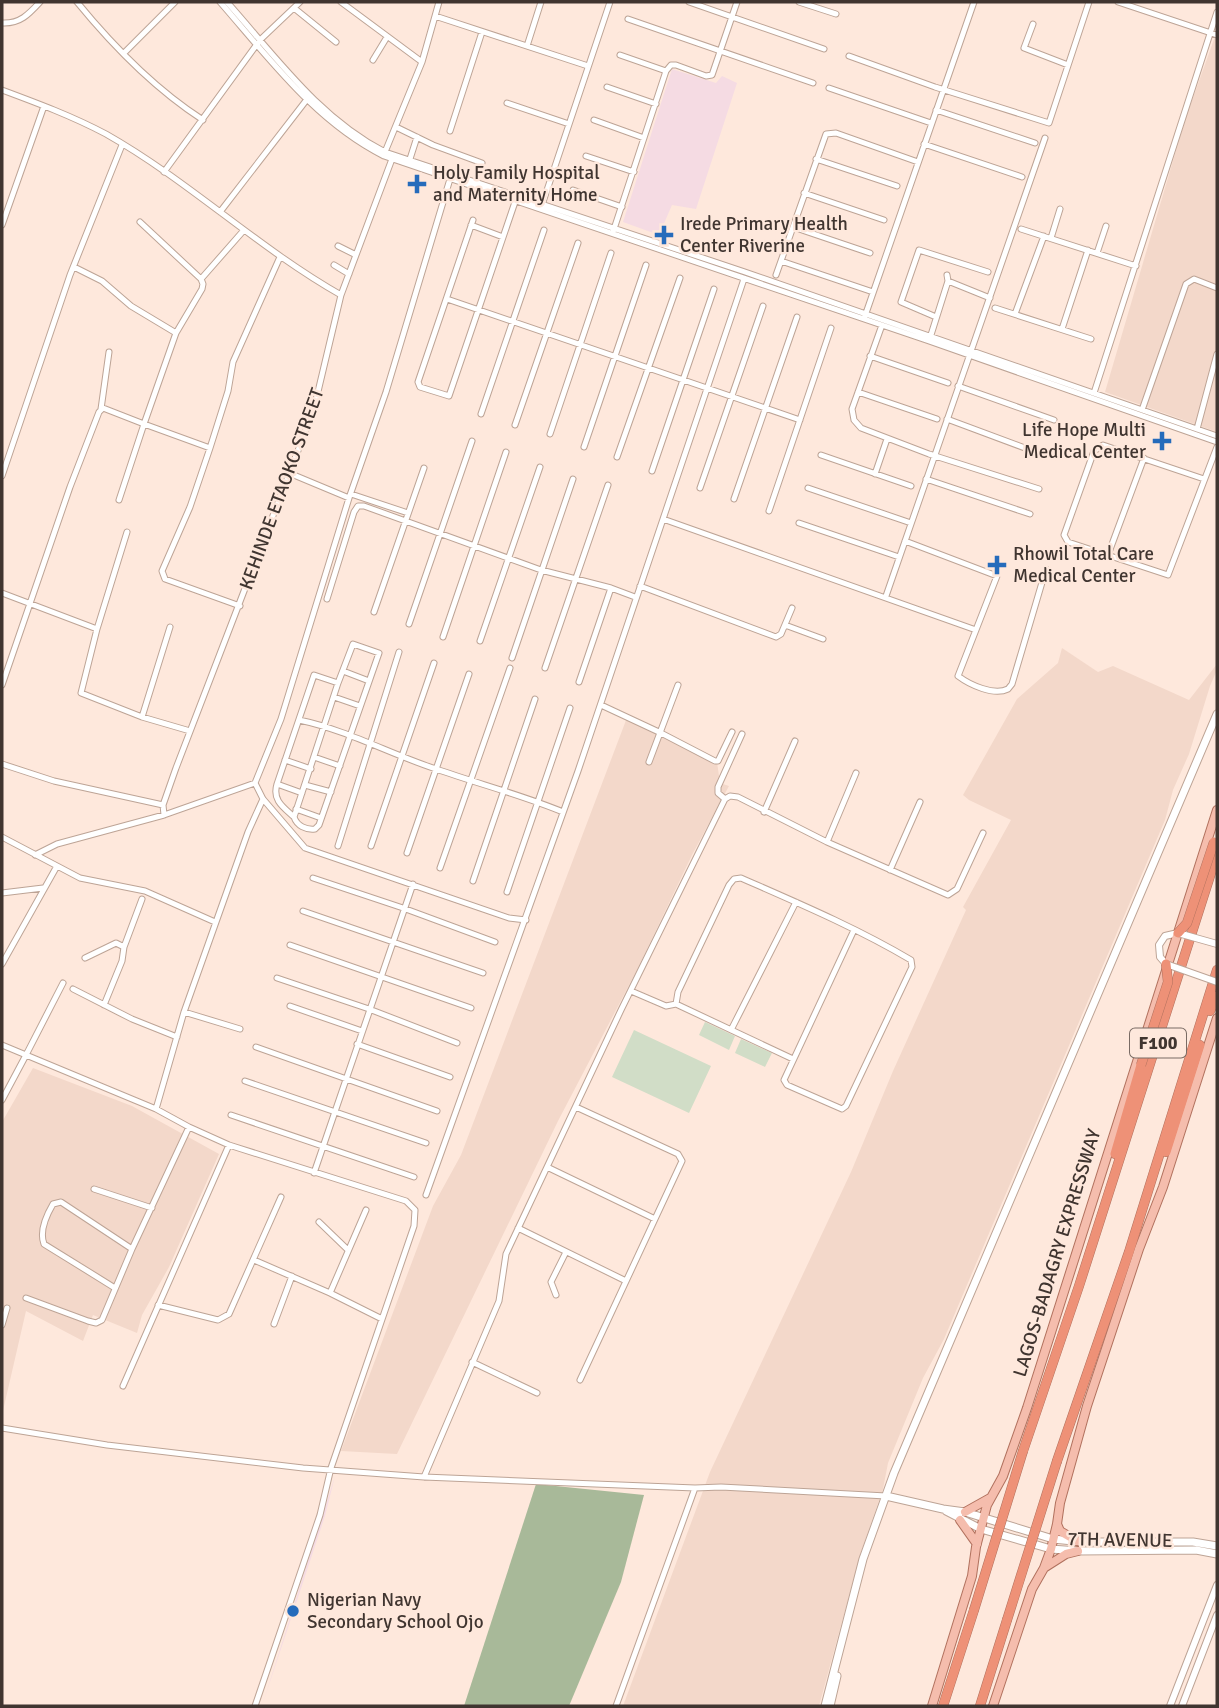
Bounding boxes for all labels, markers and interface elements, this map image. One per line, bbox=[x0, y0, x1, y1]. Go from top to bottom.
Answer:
place label: Holy Family Hospital and Maternity Home bbox=[433, 161, 600, 207]
marker: Holy Family Hospital and Maternity Home bbox=[407, 174, 427, 194]
place label: Irede Primary Health Center Riverine bbox=[680, 212, 848, 258]
marker: Irede Primary Health Center Riverine bbox=[654, 225, 674, 245]
street label: KEHINDE ETAOKO STREET bbox=[234, 384, 330, 593]
place label: Life Hope Multi Medical Center bbox=[1022, 418, 1146, 464]
marker: Life Hope Multi Medical Center bbox=[1152, 431, 1172, 451]
place label: Rhowil Total Care Medical Center bbox=[1013, 542, 1154, 588]
marker: Rhowil Total Care Medical Center bbox=[987, 555, 1007, 575]
road number: F100 bbox=[1130, 1028, 1186, 1058]
street label: LAGOS-BADAGRY EXPRESSWAY bbox=[1008, 1126, 1106, 1380]
street label: 7TH AVENUE bbox=[1067, 1527, 1173, 1553]
place label: Nigerian Navy Secondary School Ojo bbox=[307, 1588, 484, 1634]
marker: Nigerian Navy Secondary School Ojo bbox=[285, 1603, 301, 1619]

